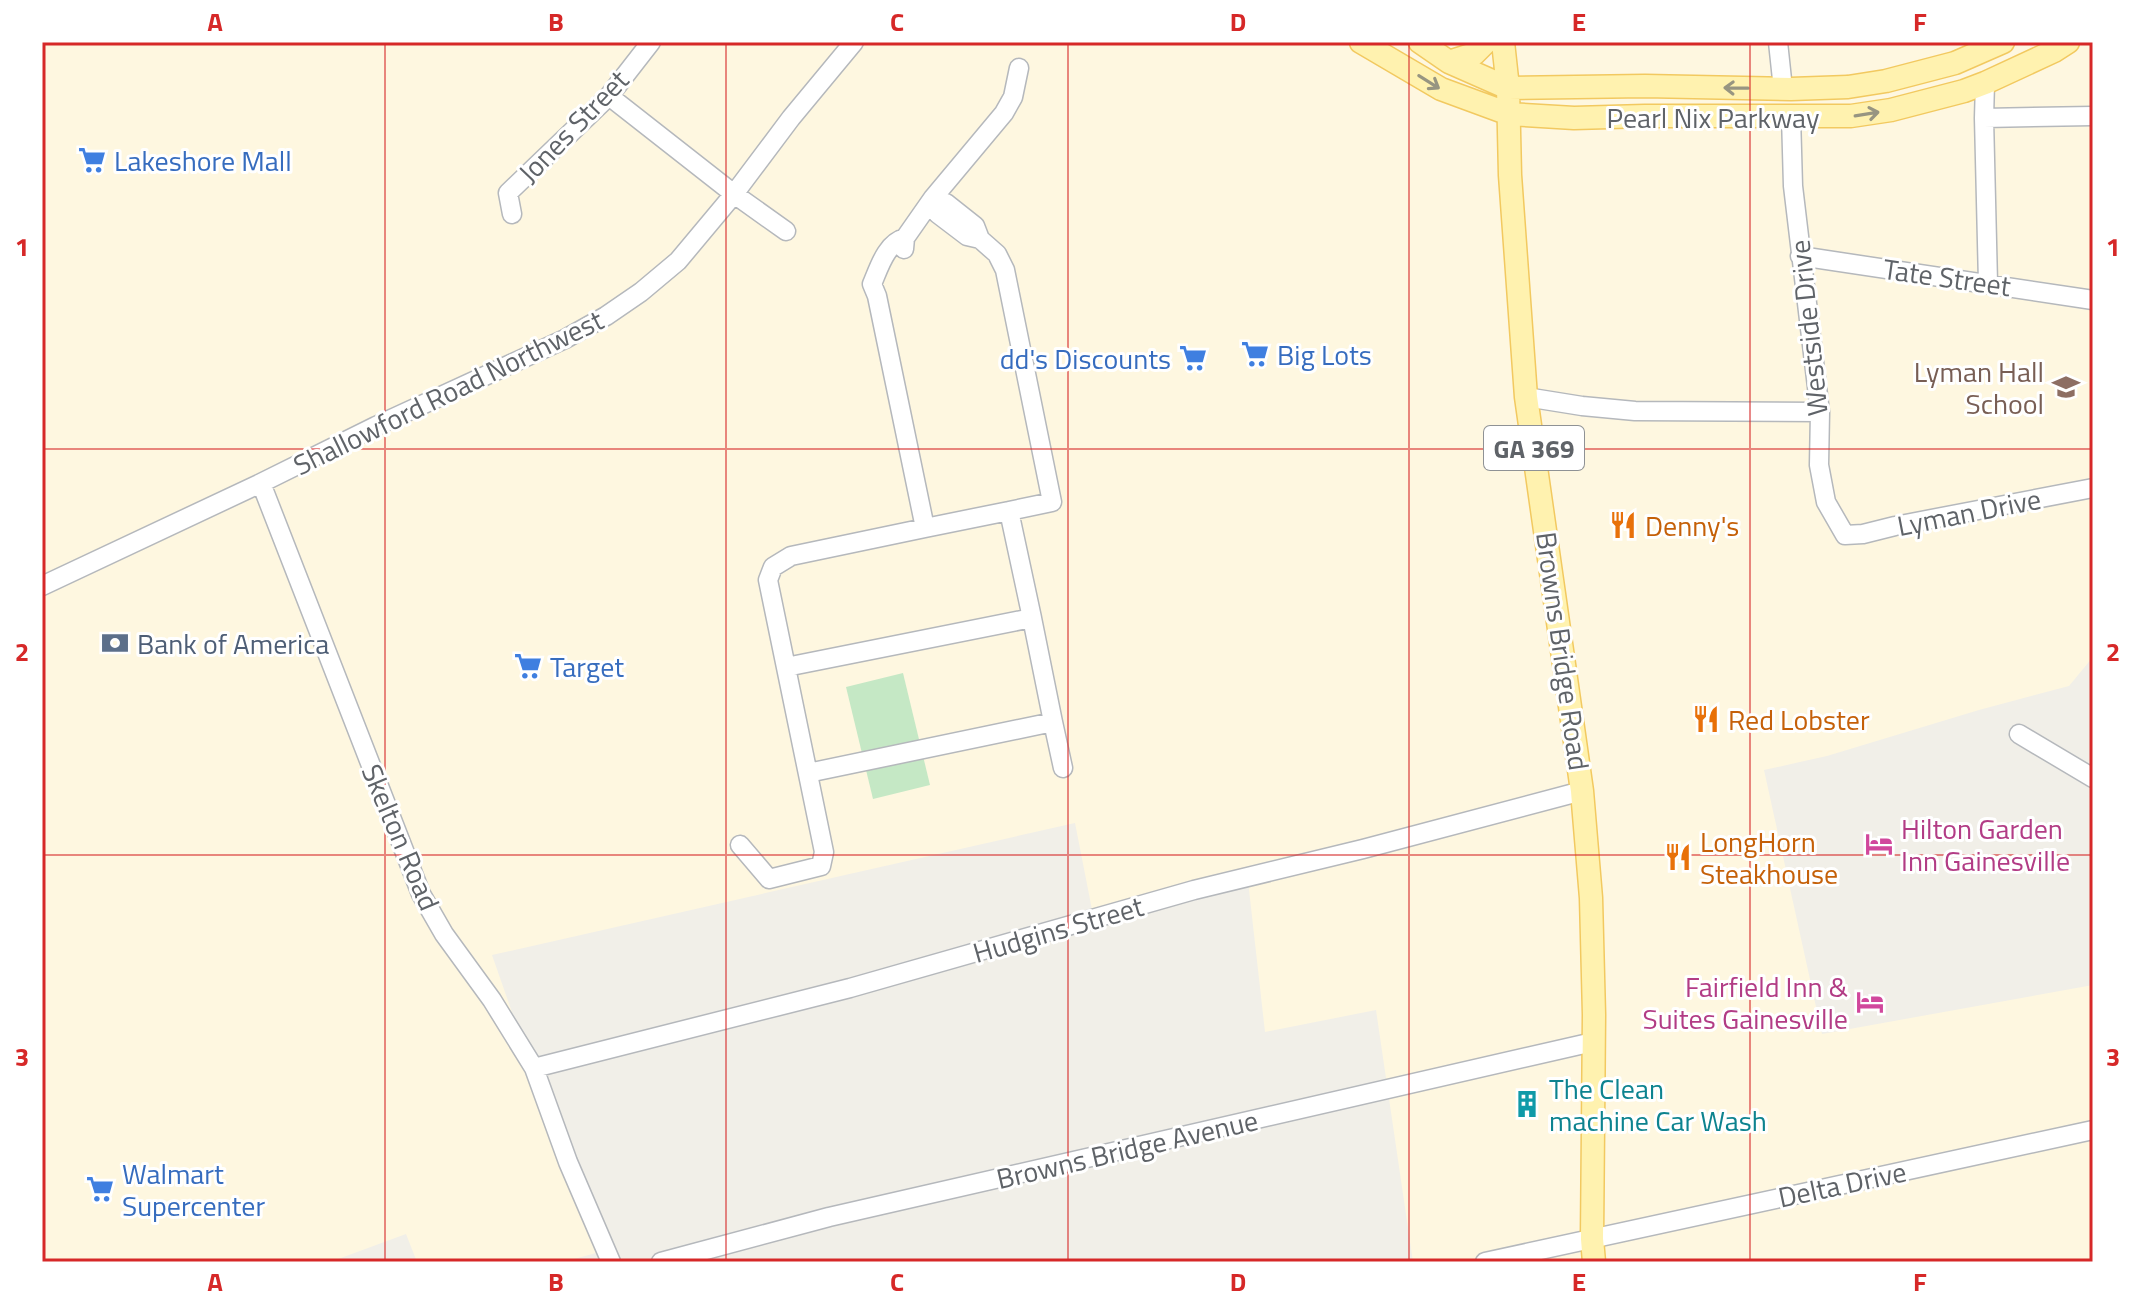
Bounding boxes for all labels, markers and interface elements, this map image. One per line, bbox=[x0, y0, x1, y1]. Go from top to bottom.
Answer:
text: A bbox=[207, 2, 223, 41]
text: B bbox=[548, 2, 564, 41]
text: C bbox=[890, 2, 904, 41]
text: D bbox=[1230, 2, 1246, 41]
text: E bbox=[1572, 2, 1586, 41]
text: F bbox=[1913, 2, 1927, 41]
street label: Jones Street bbox=[508, 59, 638, 192]
one-way arrow bbox=[1417, 73, 1439, 90]
one-way arrow bbox=[1723, 80, 1750, 96]
street label: Pearl Nix Parkway bbox=[1606, 96, 1820, 139]
one-way arrow bbox=[1854, 106, 1879, 121]
place label: Lakeshore Mall bbox=[114, 139, 292, 182]
supermarket icon: Lakeshore Mall bbox=[77, 145, 107, 175]
text: 1 bbox=[15, 227, 29, 266]
text: 1 bbox=[2106, 227, 2120, 266]
street label: Westside Drive bbox=[1777, 238, 1839, 418]
street label: Tate Street bbox=[1880, 247, 2014, 307]
street label: Shallowford Road Northwest bbox=[286, 298, 610, 486]
place label: Big Lots bbox=[1277, 333, 1372, 376]
place label: dd's Discounts bbox=[1000, 337, 1171, 380]
supermarket icon: Big Lots bbox=[1240, 339, 1270, 369]
supermarket icon: dd's Discounts bbox=[1178, 343, 1208, 373]
place label: Lyman Hall School bbox=[1914, 350, 2044, 425]
school or university icon: Lyman Hall School bbox=[2051, 372, 2081, 402]
road number: GA 369 bbox=[1484, 426, 1584, 470]
street label: Lyman Drive bbox=[1893, 477, 2045, 547]
place label: Denny's bbox=[1645, 504, 1739, 547]
restaurant icon: Denny's bbox=[1608, 510, 1638, 540]
street label: Browns Bridge Road bbox=[1525, 529, 1601, 773]
place label: Bank of America bbox=[137, 622, 329, 665]
bank icon: Bank of America bbox=[100, 628, 130, 658]
text: 2 bbox=[15, 632, 29, 671]
text: 2 bbox=[2106, 632, 2120, 671]
place label: Target bbox=[550, 645, 624, 688]
supermarket icon: Target bbox=[513, 651, 543, 681]
place label: Red Lobster bbox=[1728, 698, 1870, 741]
restaurant icon: Red Lobster bbox=[1691, 704, 1721, 734]
street label: Skelton Road bbox=[351, 757, 451, 917]
place label: Hilton Garden Inn Gainesville bbox=[1901, 807, 2070, 882]
place label: LongHorn Steakhouse bbox=[1700, 820, 1838, 895]
hotel icon: Hilton Garden Inn Gainesville bbox=[1864, 829, 1894, 859]
restaurant icon: LongHorn Steakhouse bbox=[1663, 842, 1693, 872]
street label: Hudgins Street bbox=[968, 884, 1148, 974]
place label: Fairfield Inn & Suites Gainesville bbox=[1643, 965, 1848, 1040]
hotel icon: Fairfield Inn & Suites Gainesville bbox=[1855, 987, 1885, 1017]
text: 3 bbox=[15, 1037, 29, 1076]
text: 3 bbox=[2106, 1037, 2120, 1076]
place label: The Clean machine Car Wash bbox=[1549, 1067, 1767, 1142]
building icon: The Clean machine Car Wash bbox=[1512, 1089, 1542, 1119]
street label: Browns Bridge Avenue bbox=[992, 1098, 1262, 1200]
street label: Delta Drive bbox=[1774, 1149, 1910, 1219]
place label: Walmart Supercenter bbox=[122, 1152, 265, 1227]
supermarket icon: Walmart Supercenter bbox=[85, 1174, 115, 1204]
text: A bbox=[207, 1262, 223, 1301]
text: B bbox=[548, 1262, 564, 1301]
text: C bbox=[890, 1262, 904, 1301]
text: D bbox=[1230, 1262, 1246, 1301]
text: E bbox=[1572, 1262, 1586, 1301]
text: F bbox=[1913, 1262, 1927, 1301]

